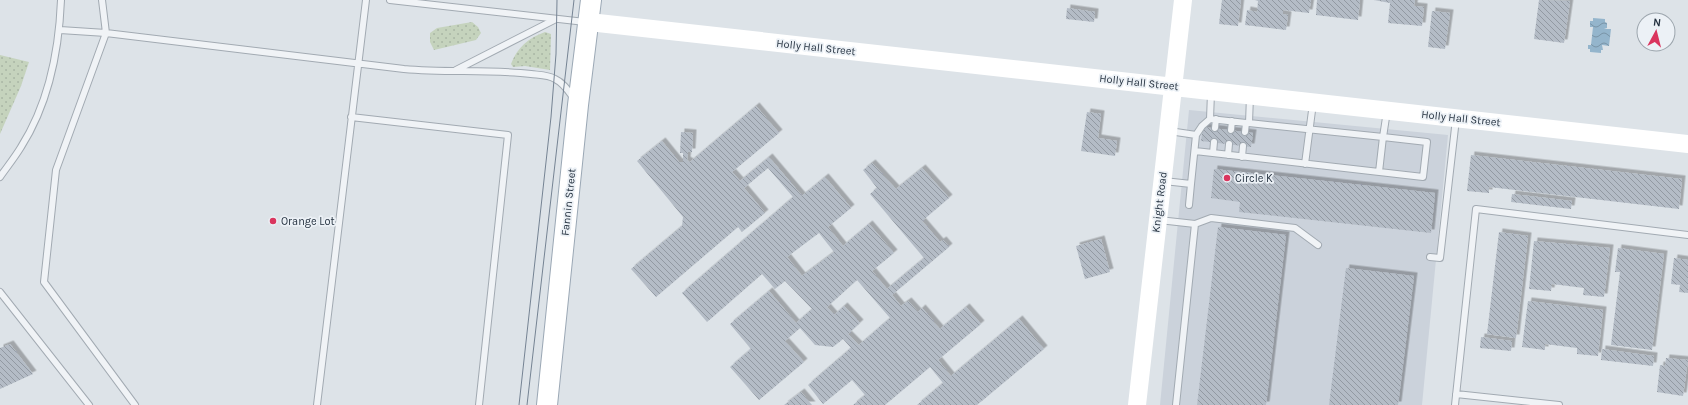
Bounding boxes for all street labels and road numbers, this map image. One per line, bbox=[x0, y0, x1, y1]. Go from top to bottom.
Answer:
street label: Holly Hall Street bbox=[776, 37, 856, 58]
street label: Holly Hall Street bbox=[1099, 72, 1179, 93]
street label: Holly Hall Street bbox=[1421, 108, 1501, 129]
street label: Fannin Street bbox=[559, 168, 578, 236]
street label: Knight Road bbox=[1149, 171, 1170, 233]

